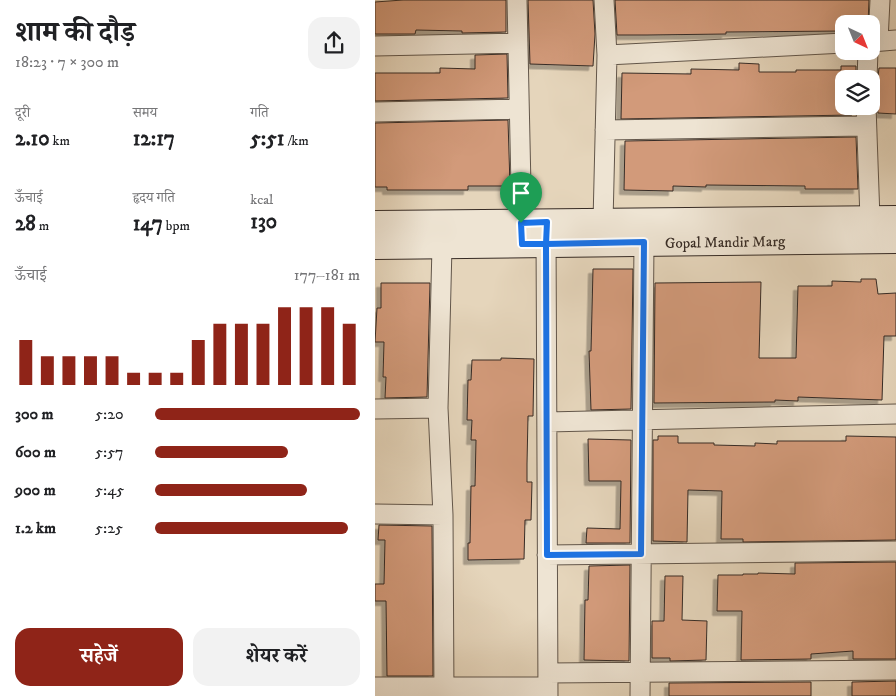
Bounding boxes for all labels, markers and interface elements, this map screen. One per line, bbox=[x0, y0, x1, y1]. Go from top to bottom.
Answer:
text: शाम की दौड़ bbox=[15, 15, 135, 50]
north arrow bbox=[835, 15, 880, 60]
map controls bbox=[835, 15, 880, 115]
button: share bbox=[308, 17, 360, 69]
text: 18:23 · 7 × 300 m bbox=[15, 52, 119, 72]
button: layers bbox=[835, 70, 880, 115]
text: दूरी bbox=[15, 104, 30, 122]
text: समय bbox=[133, 104, 157, 122]
text: गति bbox=[250, 104, 269, 122]
text: 2.10 bbox=[15, 126, 50, 152]
text: 12:17 bbox=[133, 126, 175, 152]
text: 5:51 bbox=[250, 126, 284, 152]
text: km bbox=[50, 132, 70, 150]
text: /km bbox=[284, 132, 309, 150]
pin bbox=[500, 172, 542, 223]
icon: arrive bbox=[507, 179, 535, 207]
text: ऊँचाई bbox=[15, 189, 43, 207]
text: हृदय गति bbox=[133, 189, 175, 207]
text: kcal bbox=[250, 191, 273, 209]
text: 130 bbox=[250, 209, 277, 235]
text: 28 bbox=[15, 211, 36, 237]
text: 147 bbox=[133, 211, 163, 237]
text: m bbox=[36, 217, 49, 235]
text: bpm bbox=[163, 217, 190, 235]
street label: Gopal Mandir Marg bbox=[665, 232, 786, 253]
text: ऊँचाई bbox=[15, 265, 47, 285]
text: 177–181 m bbox=[294, 265, 360, 285]
text: 300 m bbox=[15, 404, 54, 424]
text: 5:20 bbox=[95, 404, 124, 424]
text: 600 m bbox=[15, 442, 56, 462]
text: 5:57 bbox=[95, 442, 124, 462]
text: 900 m bbox=[15, 480, 56, 500]
text: 5:45 bbox=[95, 480, 124, 500]
text: 1.2 km bbox=[15, 518, 56, 538]
text: 5:25 bbox=[95, 518, 123, 538]
button: सहेजें bbox=[15, 628, 183, 686]
button: शेयर करें bbox=[193, 628, 360, 686]

